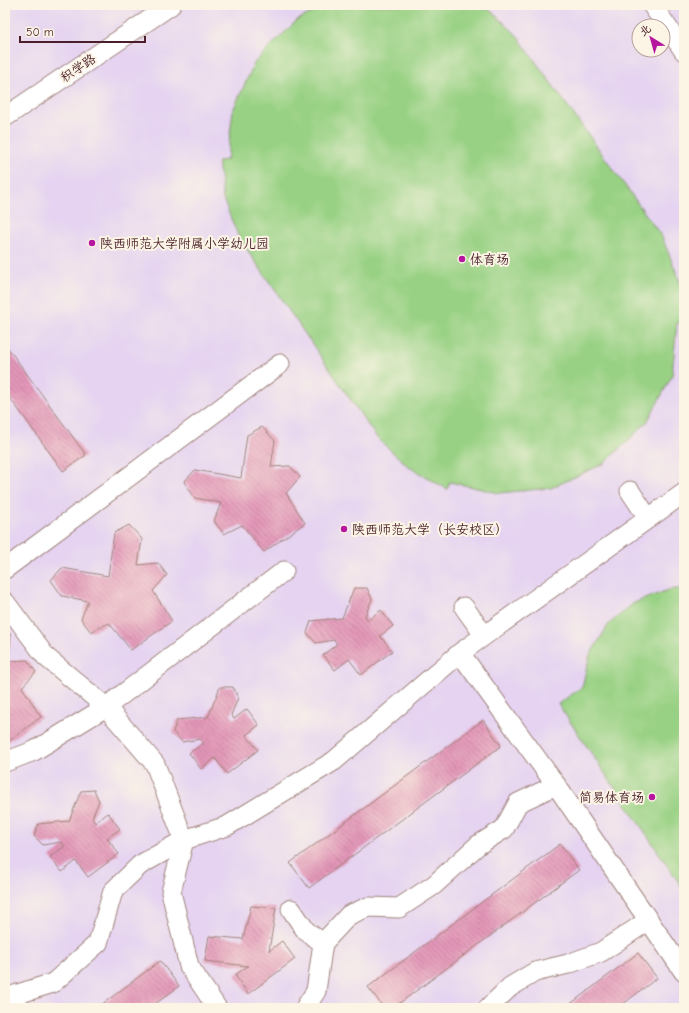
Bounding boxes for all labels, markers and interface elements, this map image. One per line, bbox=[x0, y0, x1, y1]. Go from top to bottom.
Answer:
scale bar bbox=[20, 18, 145, 44]
north arrow bbox=[631, 18, 671, 58]
text: 北 bbox=[637, 22, 654, 39]
text: 50 m bbox=[26, 25, 54, 39]
street label: 积学路 bbox=[58, 51, 98, 85]
place label: 陕西师范大学附属小学幼儿园 bbox=[100, 236, 269, 251]
marker: 陕西师范大学附属小学幼儿园 bbox=[87, 238, 97, 248]
place label: 体育场 bbox=[470, 252, 509, 267]
marker: 体育场 bbox=[457, 254, 467, 264]
place label: 陕西师范大学（长安校区） bbox=[352, 522, 508, 537]
marker: 陕西师范大学（长安校区） bbox=[339, 524, 349, 534]
place label: 简易体育场 bbox=[579, 790, 644, 805]
marker: 简易体育场 bbox=[647, 792, 657, 802]

